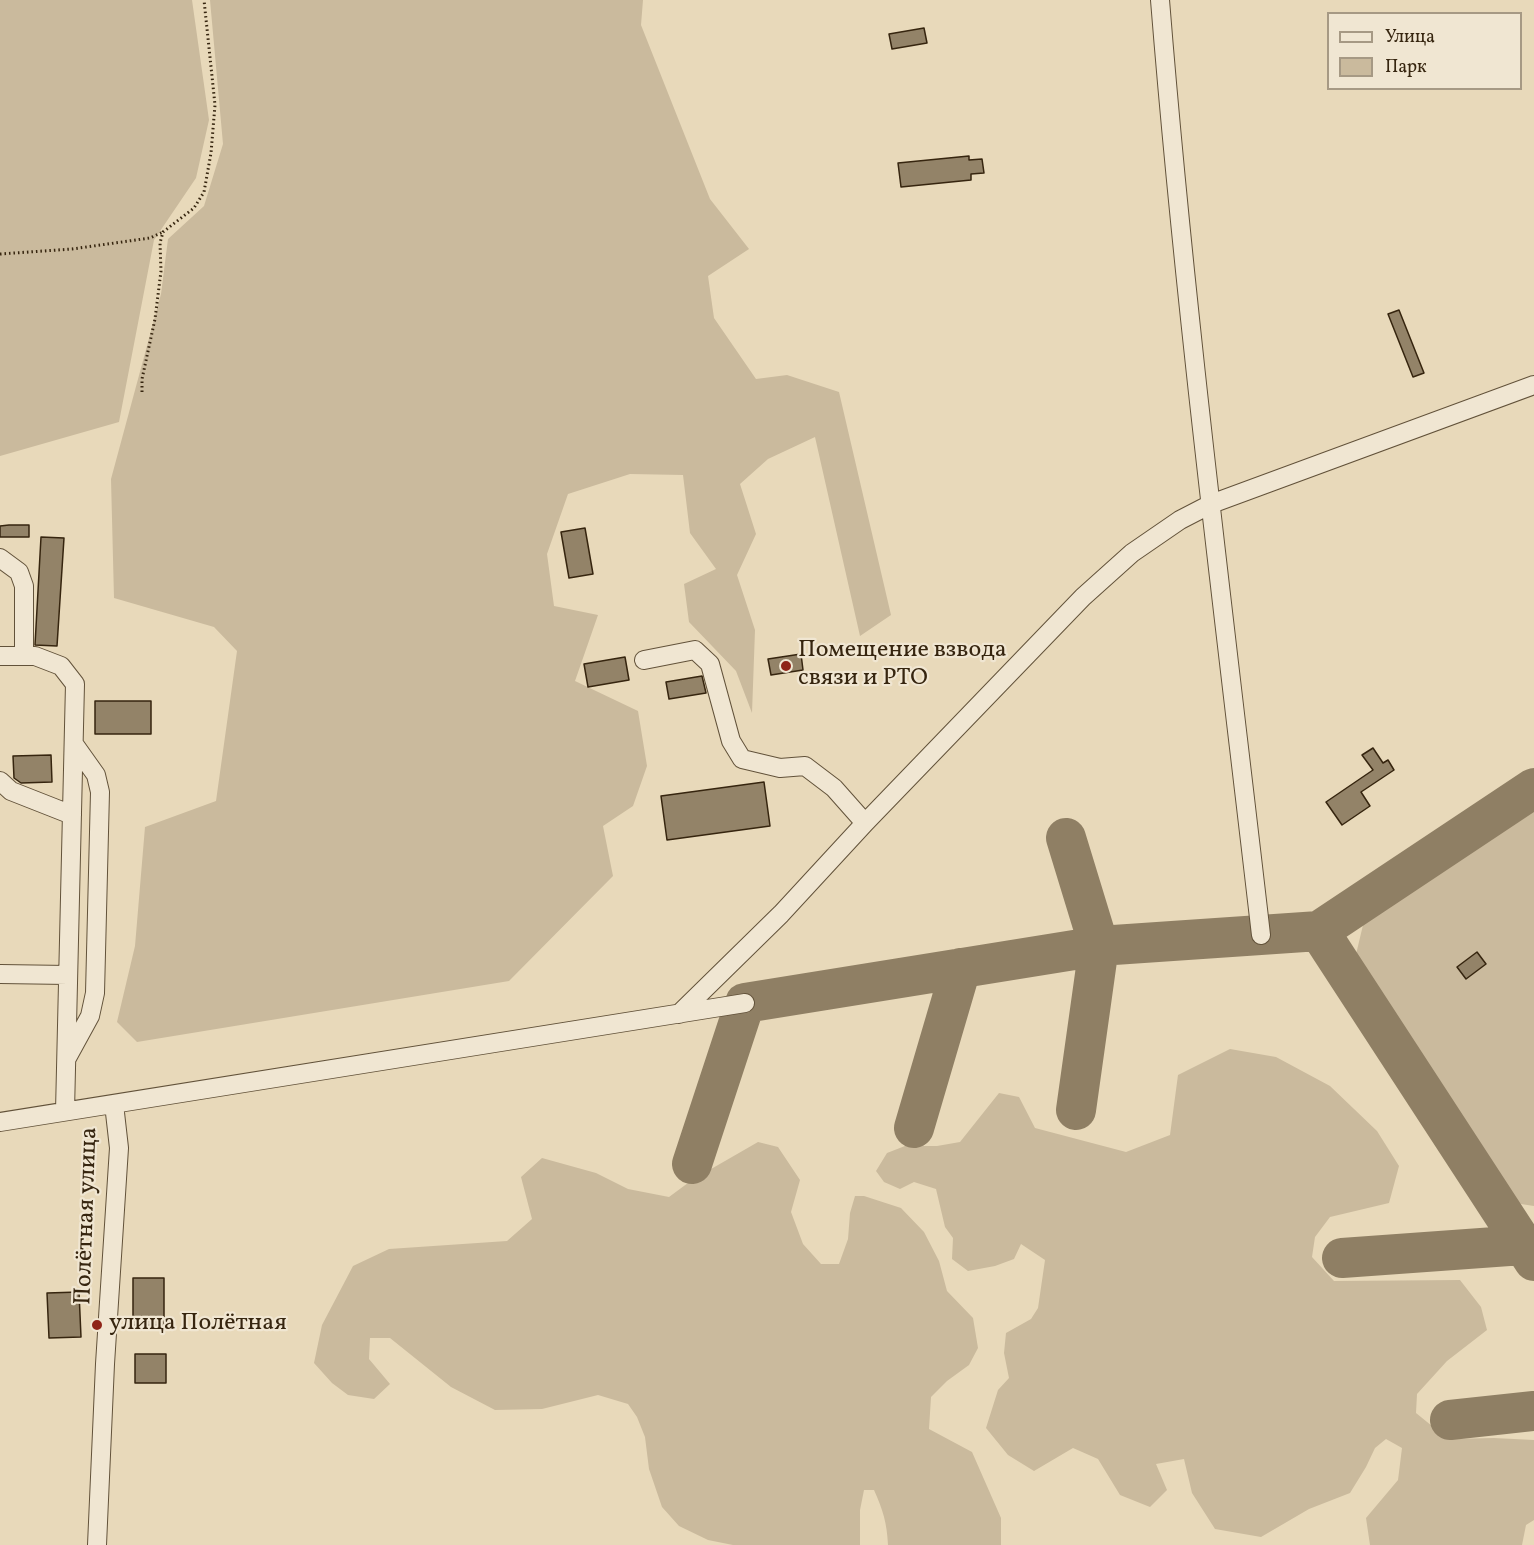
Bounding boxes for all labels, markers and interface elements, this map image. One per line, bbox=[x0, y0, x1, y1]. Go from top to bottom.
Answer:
legend bbox=[1327, 12, 1522, 90]
text: Улица bbox=[1385, 25, 1435, 50]
text: Парк bbox=[1385, 55, 1427, 80]
place label: Помещение взвода связи и РТО bbox=[798, 638, 1007, 694]
marker: Помещение взвода связи и РТО bbox=[779, 659, 793, 673]
street label: Полётная улица bbox=[71, 1127, 105, 1305]
place label: улица Полётная bbox=[109, 1311, 287, 1339]
marker: улица Полётная bbox=[90, 1318, 104, 1332]

